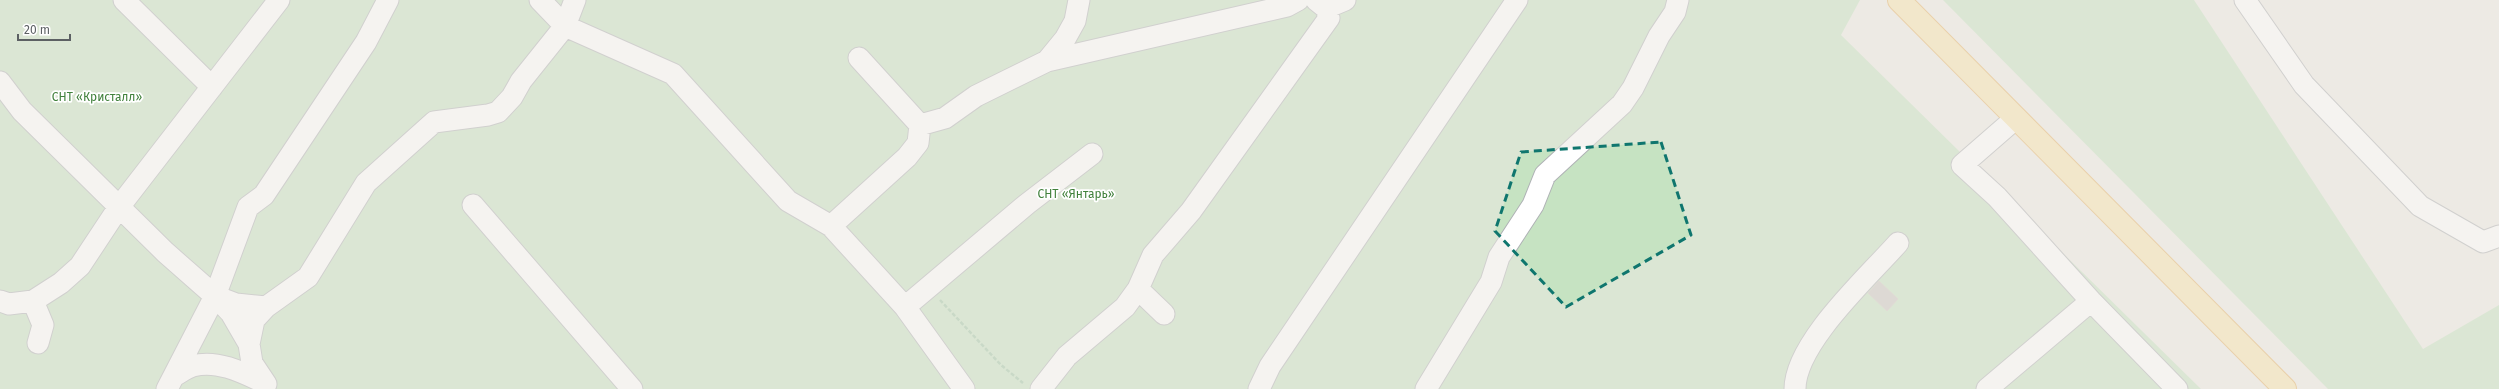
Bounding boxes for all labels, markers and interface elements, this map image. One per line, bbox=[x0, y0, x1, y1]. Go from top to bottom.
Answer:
scale bar bbox=[18, 16, 70, 42]
text: 20 m bbox=[24, 23, 50, 37]
park label: СНТ «Кристалл» bbox=[52, 90, 142, 104]
park label: СНТ «Янтарь» bbox=[1037, 187, 1115, 201]

